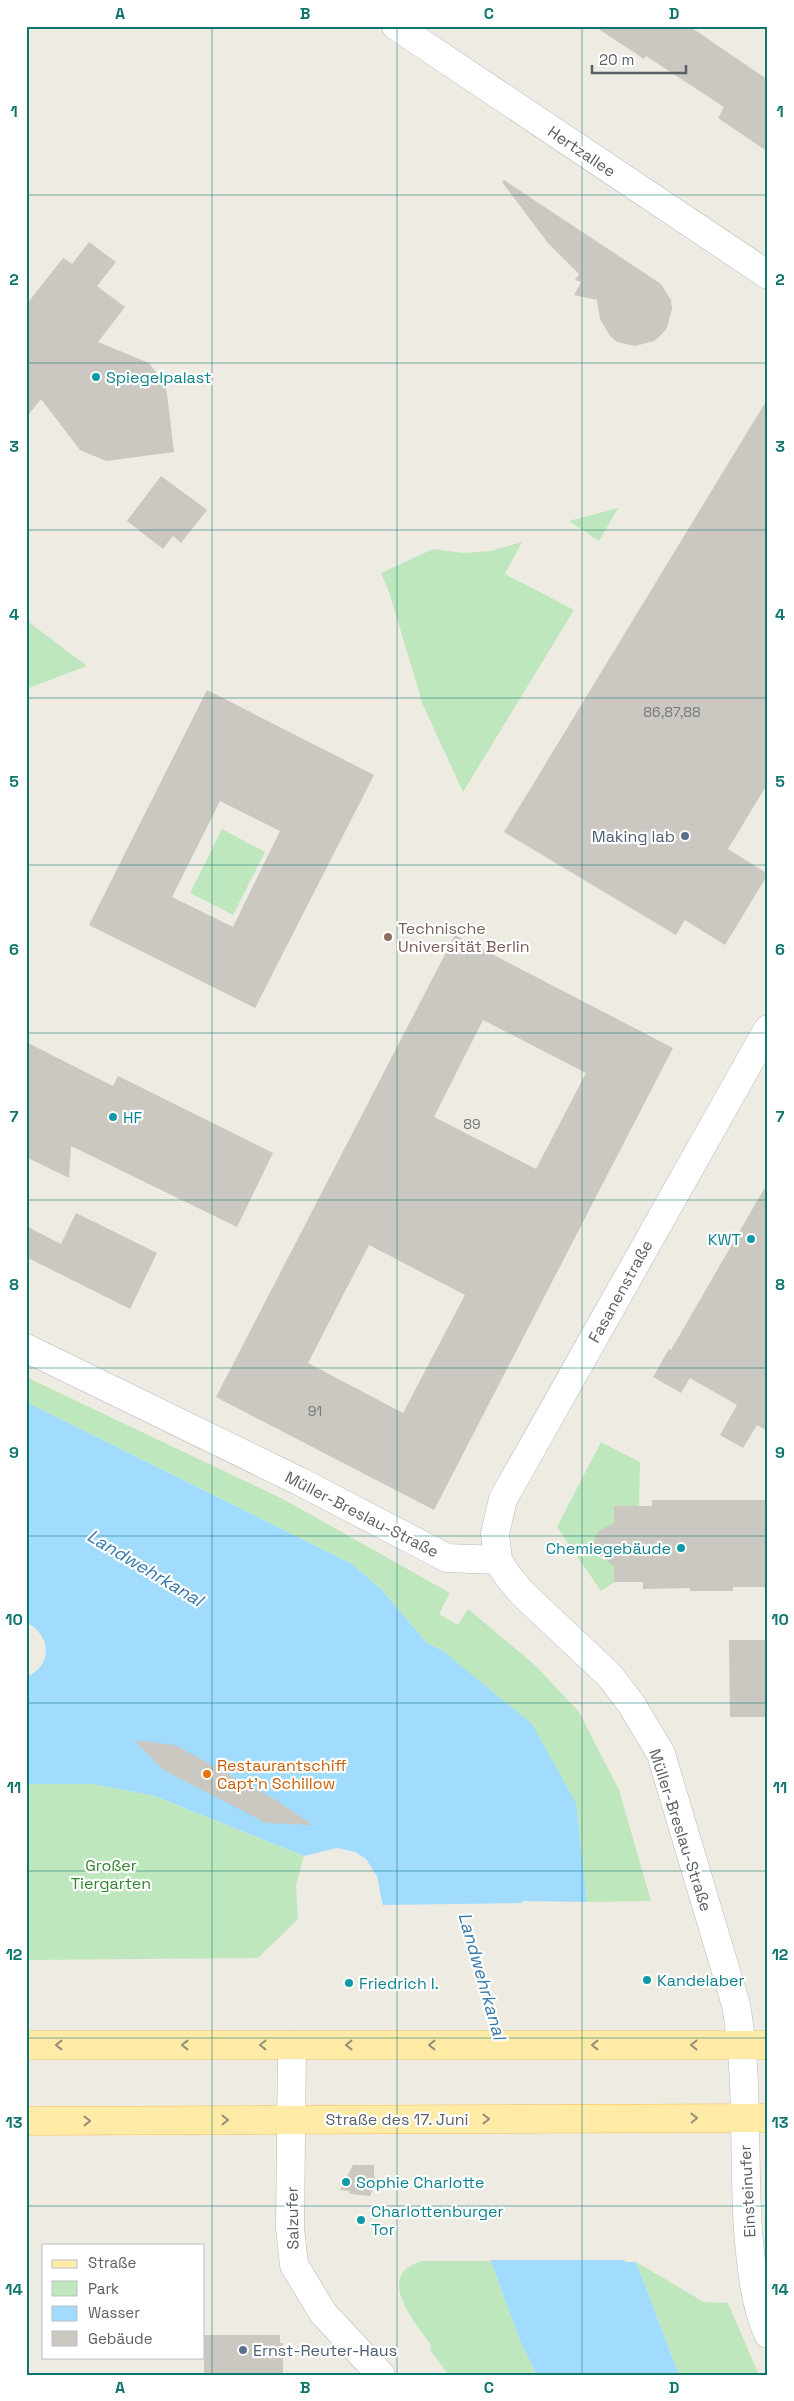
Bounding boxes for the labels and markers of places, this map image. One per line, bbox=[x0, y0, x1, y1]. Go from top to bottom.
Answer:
place label: Spiegelpalast bbox=[106, 367, 211, 388]
marker: Spiegelpalast bbox=[90, 371, 102, 383]
place label: Making lab bbox=[592, 826, 675, 847]
marker: Making lab bbox=[679, 830, 691, 842]
place label: Technische Universität Berlin bbox=[398, 918, 530, 957]
marker: Technische Universität Berlin bbox=[382, 931, 394, 943]
place label: HF bbox=[123, 1107, 142, 1128]
marker: HF bbox=[107, 1111, 119, 1123]
place label: KWT bbox=[708, 1229, 741, 1250]
marker: KWT bbox=[745, 1233, 757, 1245]
place label: Chemiegebäude bbox=[546, 1538, 671, 1559]
marker: Chemiegebäude bbox=[675, 1542, 687, 1554]
place label: Restaurantschiff Capt'n Schillow bbox=[217, 1755, 347, 1794]
marker: Restaurantschiff Capt'n Schillow bbox=[201, 1768, 213, 1780]
place label: Kandelaber bbox=[657, 1970, 744, 1991]
place label: Friedrich I. bbox=[359, 1973, 439, 1994]
marker: Kandelaber bbox=[641, 1974, 653, 1986]
marker: Friedrich I. bbox=[343, 1977, 355, 1989]
place label: Sophie Charlotte bbox=[356, 2172, 484, 2193]
marker: Sophie Charlotte bbox=[340, 2176, 352, 2188]
place label: Charlottenburger Tor bbox=[371, 2201, 504, 2240]
marker: Charlottenburger Tor bbox=[355, 2214, 367, 2226]
place label: Ernst-Reuter-Haus bbox=[253, 2340, 397, 2361]
marker: Ernst-Reuter-Haus bbox=[237, 2344, 249, 2356]

